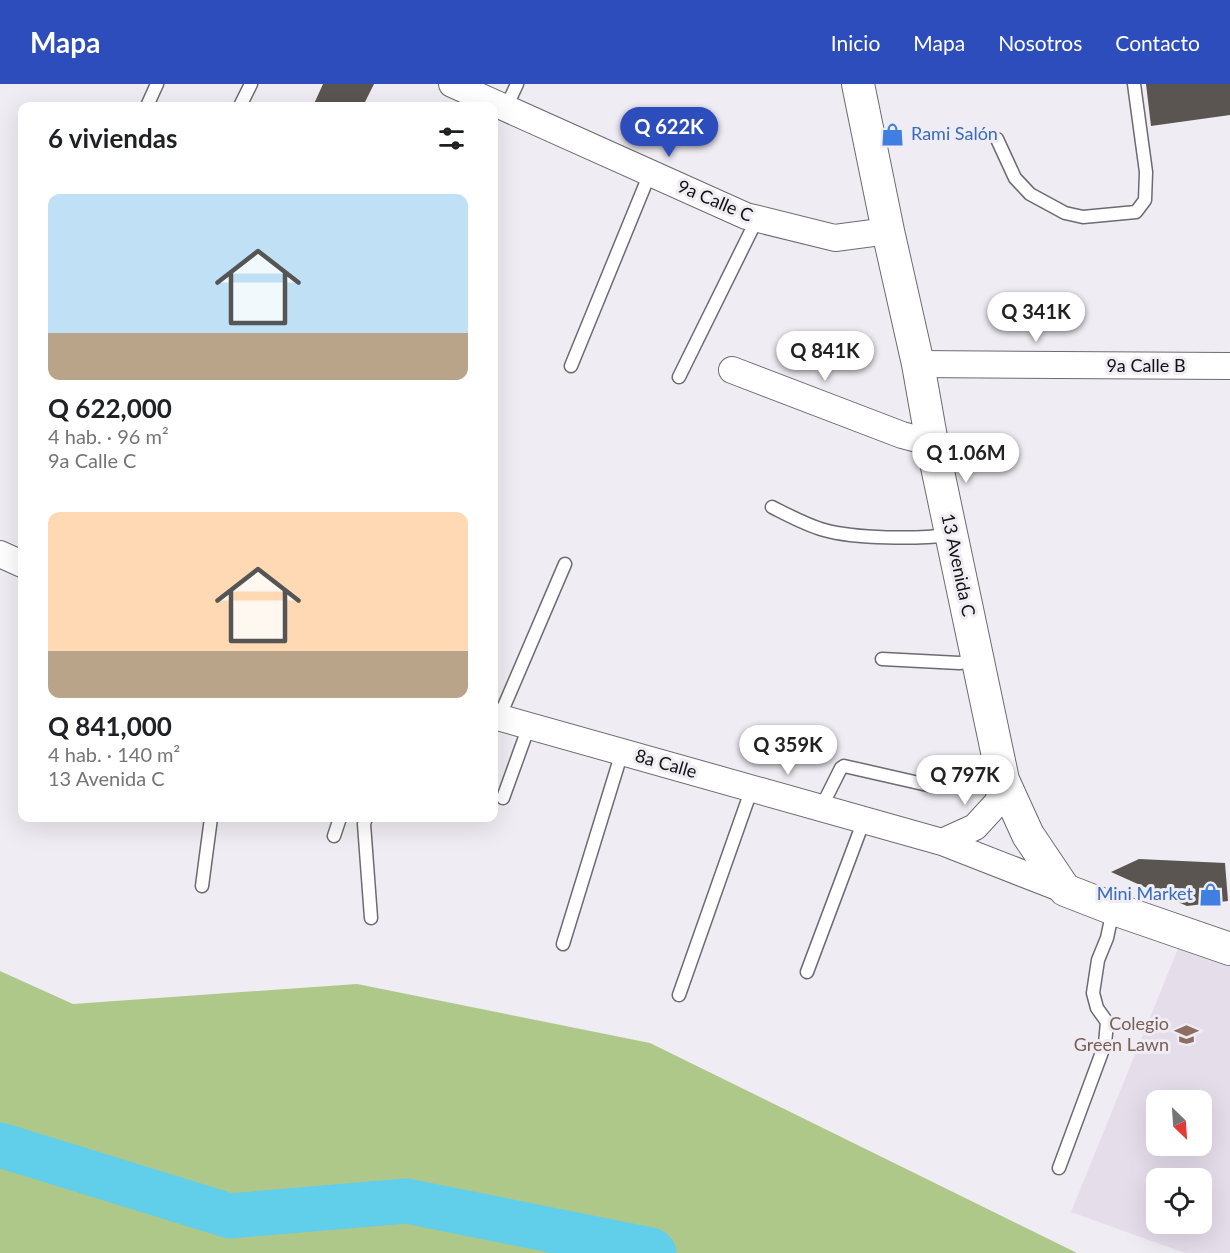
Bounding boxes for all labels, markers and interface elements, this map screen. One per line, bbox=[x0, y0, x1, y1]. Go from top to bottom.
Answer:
text: Mapa bbox=[30, 25, 100, 59]
text: Inicio bbox=[831, 30, 880, 55]
text: Mapa bbox=[913, 30, 965, 55]
text: Nosotros bbox=[998, 30, 1082, 55]
text: Contacto bbox=[1115, 30, 1200, 55]
pin: Q 622K bbox=[620, 107, 718, 158]
text: Q 622K bbox=[634, 114, 704, 138]
shop icon: Rami Salón bbox=[880, 121, 906, 147]
text: 6 viviendas bbox=[48, 122, 177, 154]
icon: filters bbox=[435, 122, 468, 155]
place label: Rami Salón bbox=[911, 122, 998, 144]
street label: 9a Calle C bbox=[674, 174, 756, 226]
icon: home bbox=[204, 233, 312, 341]
pin: Q 341K bbox=[987, 292, 1085, 343]
text: Q 341K bbox=[1001, 299, 1071, 323]
pin: Q 841K bbox=[776, 331, 874, 382]
text: Q 841K bbox=[790, 338, 860, 362]
street label: 9a Calle B bbox=[1106, 354, 1186, 376]
text: Q 622,000 bbox=[48, 392, 172, 424]
text: 4 hab. · 96 m² bbox=[48, 424, 169, 448]
pin: Q 1.06M bbox=[911, 433, 1021, 484]
text: Q 1.06M bbox=[926, 440, 1006, 464]
text: 9a Calle C bbox=[48, 448, 136, 472]
street label: 13 Avenida C bbox=[937, 511, 981, 618]
icon: home bbox=[204, 551, 312, 659]
text: Q 841,000 bbox=[48, 710, 172, 742]
pin: Q 359K bbox=[739, 725, 837, 776]
text: Q 359K bbox=[753, 732, 823, 756]
text: 4 hab. · 140 m² bbox=[48, 742, 180, 766]
street label: 8a Calle bbox=[633, 744, 700, 782]
pin: Q 797K bbox=[916, 755, 1014, 806]
text: Q 797K bbox=[930, 762, 1000, 786]
text: 13 Avenida C bbox=[48, 766, 165, 790]
shop icon: Mini Market bbox=[1198, 881, 1224, 907]
place label: Mini Market bbox=[1097, 882, 1194, 904]
place label: Colegio Green Lawn bbox=[1074, 1012, 1169, 1055]
school or university icon: Colegio Green Lawn bbox=[1174, 1021, 1200, 1047]
north arrow bbox=[1146, 1090, 1212, 1156]
map controls bbox=[1146, 1090, 1212, 1234]
button: locate bbox=[1146, 1168, 1212, 1234]

